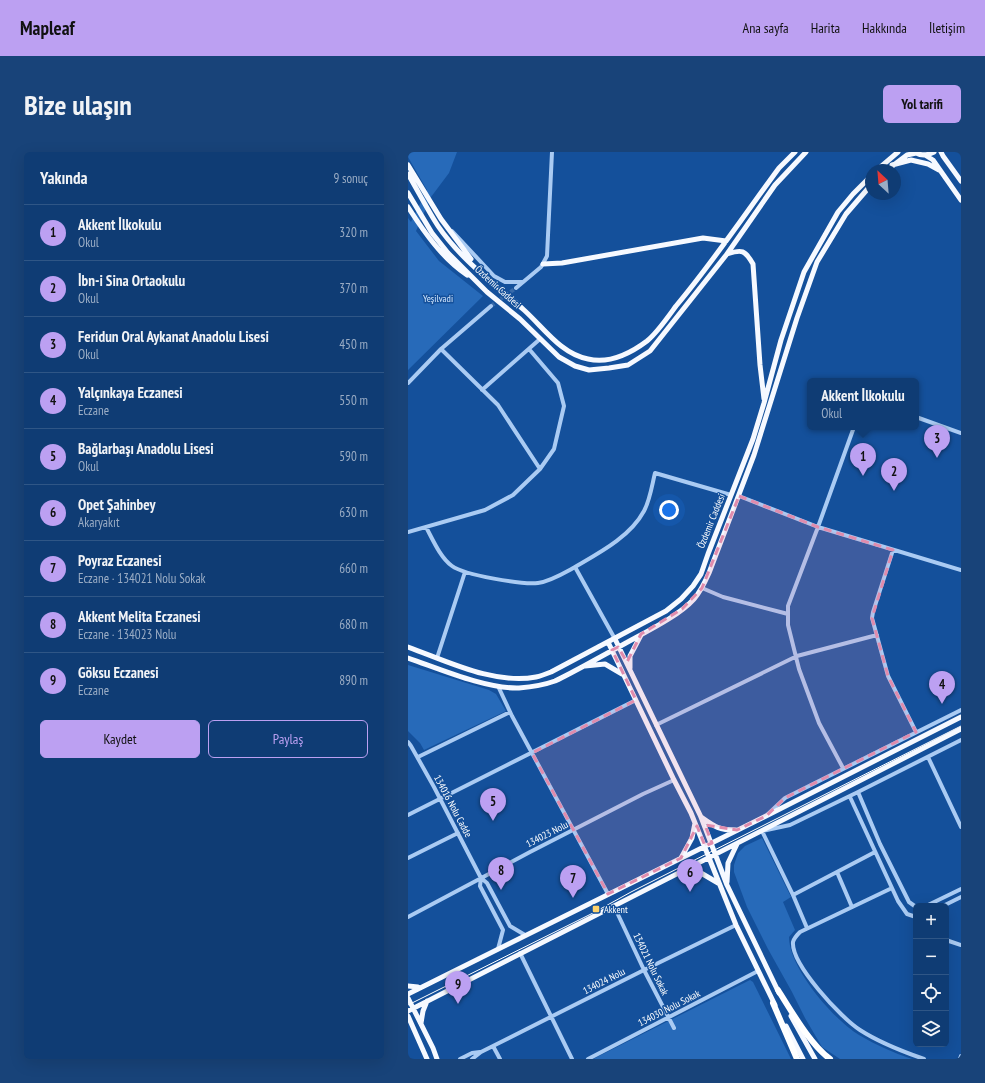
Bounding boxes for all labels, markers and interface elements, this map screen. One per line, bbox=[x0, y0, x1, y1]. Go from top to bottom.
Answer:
text: Mapleaf bbox=[20, 16, 75, 40]
text: Ana sayfa bbox=[743, 19, 789, 37]
text: Harita bbox=[811, 19, 840, 37]
text: Hakkında bbox=[862, 19, 907, 37]
text: İletişim bbox=[929, 19, 965, 37]
button: Yol tarifi bbox=[883, 85, 961, 123]
text: Bize ulaşın bbox=[24, 86, 132, 123]
north arrow bbox=[865, 164, 901, 200]
text: Yakında bbox=[40, 167, 87, 189]
text: 9 sonuç bbox=[333, 170, 368, 187]
text: Akkent İlkokulu bbox=[78, 215, 161, 234]
text: 1 bbox=[50, 224, 56, 241]
text: 320 m bbox=[339, 224, 368, 241]
text: Okul bbox=[78, 234, 99, 251]
street label: Özdemir Caddesi bbox=[472, 263, 524, 311]
text: İbn-i Sina Ortaokulu bbox=[78, 271, 185, 290]
text: 2 bbox=[50, 280, 56, 297]
text: 370 m bbox=[339, 280, 368, 297]
text: Okul bbox=[78, 290, 99, 307]
park label: Yeşilvadi bbox=[423, 292, 453, 305]
text: Feridun Oral Aykanat Anadolu Lisesi bbox=[78, 327, 269, 346]
text: 3 bbox=[50, 336, 56, 353]
text: 450 m bbox=[339, 336, 368, 353]
text: Okul bbox=[78, 346, 99, 363]
popup bbox=[807, 378, 919, 430]
text: Yalçınkaya Eczanesi bbox=[78, 383, 183, 402]
text: Akkent İlkokulu bbox=[821, 386, 905, 405]
text: 4 bbox=[50, 392, 56, 409]
text: 550 m bbox=[339, 392, 368, 409]
text: Eczane bbox=[78, 402, 109, 419]
text: Okul bbox=[821, 405, 842, 422]
pin: 3 bbox=[924, 425, 950, 458]
text: Bağlarbaşı Anadolu Lisesi bbox=[78, 439, 214, 458]
pin: 1 bbox=[850, 443, 876, 476]
text: 5 bbox=[50, 448, 56, 465]
text: 590 m bbox=[339, 448, 368, 465]
text: Okul bbox=[78, 458, 99, 475]
pin: 2 bbox=[881, 458, 907, 491]
street label: Özdemir Caddesi bbox=[694, 492, 728, 550]
text: Opet Şahinbey bbox=[78, 495, 155, 514]
your location bbox=[659, 500, 679, 520]
text: 6 bbox=[50, 504, 56, 521]
text: 630 m bbox=[339, 504, 368, 521]
text: Akaryakıt bbox=[78, 514, 119, 531]
text: Poyraz Eczanesi bbox=[78, 551, 162, 570]
text: 7 bbox=[50, 560, 56, 577]
text: 660 m bbox=[339, 560, 368, 577]
text: Eczane · 134021 Nolu Sokak bbox=[78, 570, 206, 587]
text: Akkent Melita Eczanesi bbox=[78, 607, 201, 626]
text: 8 bbox=[50, 616, 56, 633]
text: 680 m bbox=[339, 616, 368, 633]
text: Eczane · 134023 Nolu bbox=[78, 626, 176, 643]
text: Göksu Eczanesi bbox=[78, 663, 159, 682]
pin: 4 bbox=[929, 671, 955, 704]
text: 9 bbox=[50, 672, 56, 689]
text: 890 m bbox=[339, 672, 368, 689]
text: Eczane bbox=[78, 682, 109, 699]
button: Kaydet bbox=[40, 720, 200, 758]
button: Paylaş bbox=[208, 720, 368, 758]
street label: 134016 Nolu Cadde bbox=[431, 773, 475, 839]
pin: 5 bbox=[480, 788, 506, 821]
street label: 134023 Nolu bbox=[524, 818, 570, 850]
pin: 8 bbox=[488, 857, 514, 890]
pin: 6 bbox=[677, 859, 703, 892]
pin: 7 bbox=[560, 865, 586, 898]
place label: Akkent bbox=[604, 903, 628, 916]
map controls bbox=[913, 903, 949, 1047]
button: + bbox=[913, 903, 949, 939]
marker: Akkent bbox=[591, 904, 601, 914]
street label: 134021 Nolu Sokak bbox=[630, 931, 672, 997]
button: − bbox=[913, 939, 949, 975]
street label: 134024 Nolu bbox=[581, 965, 627, 997]
pin: 9 bbox=[445, 971, 471, 1004]
button: locate bbox=[913, 975, 949, 1011]
street label: 134030 Nolu Sokak bbox=[636, 987, 702, 1029]
button: layers bbox=[913, 1011, 949, 1047]

